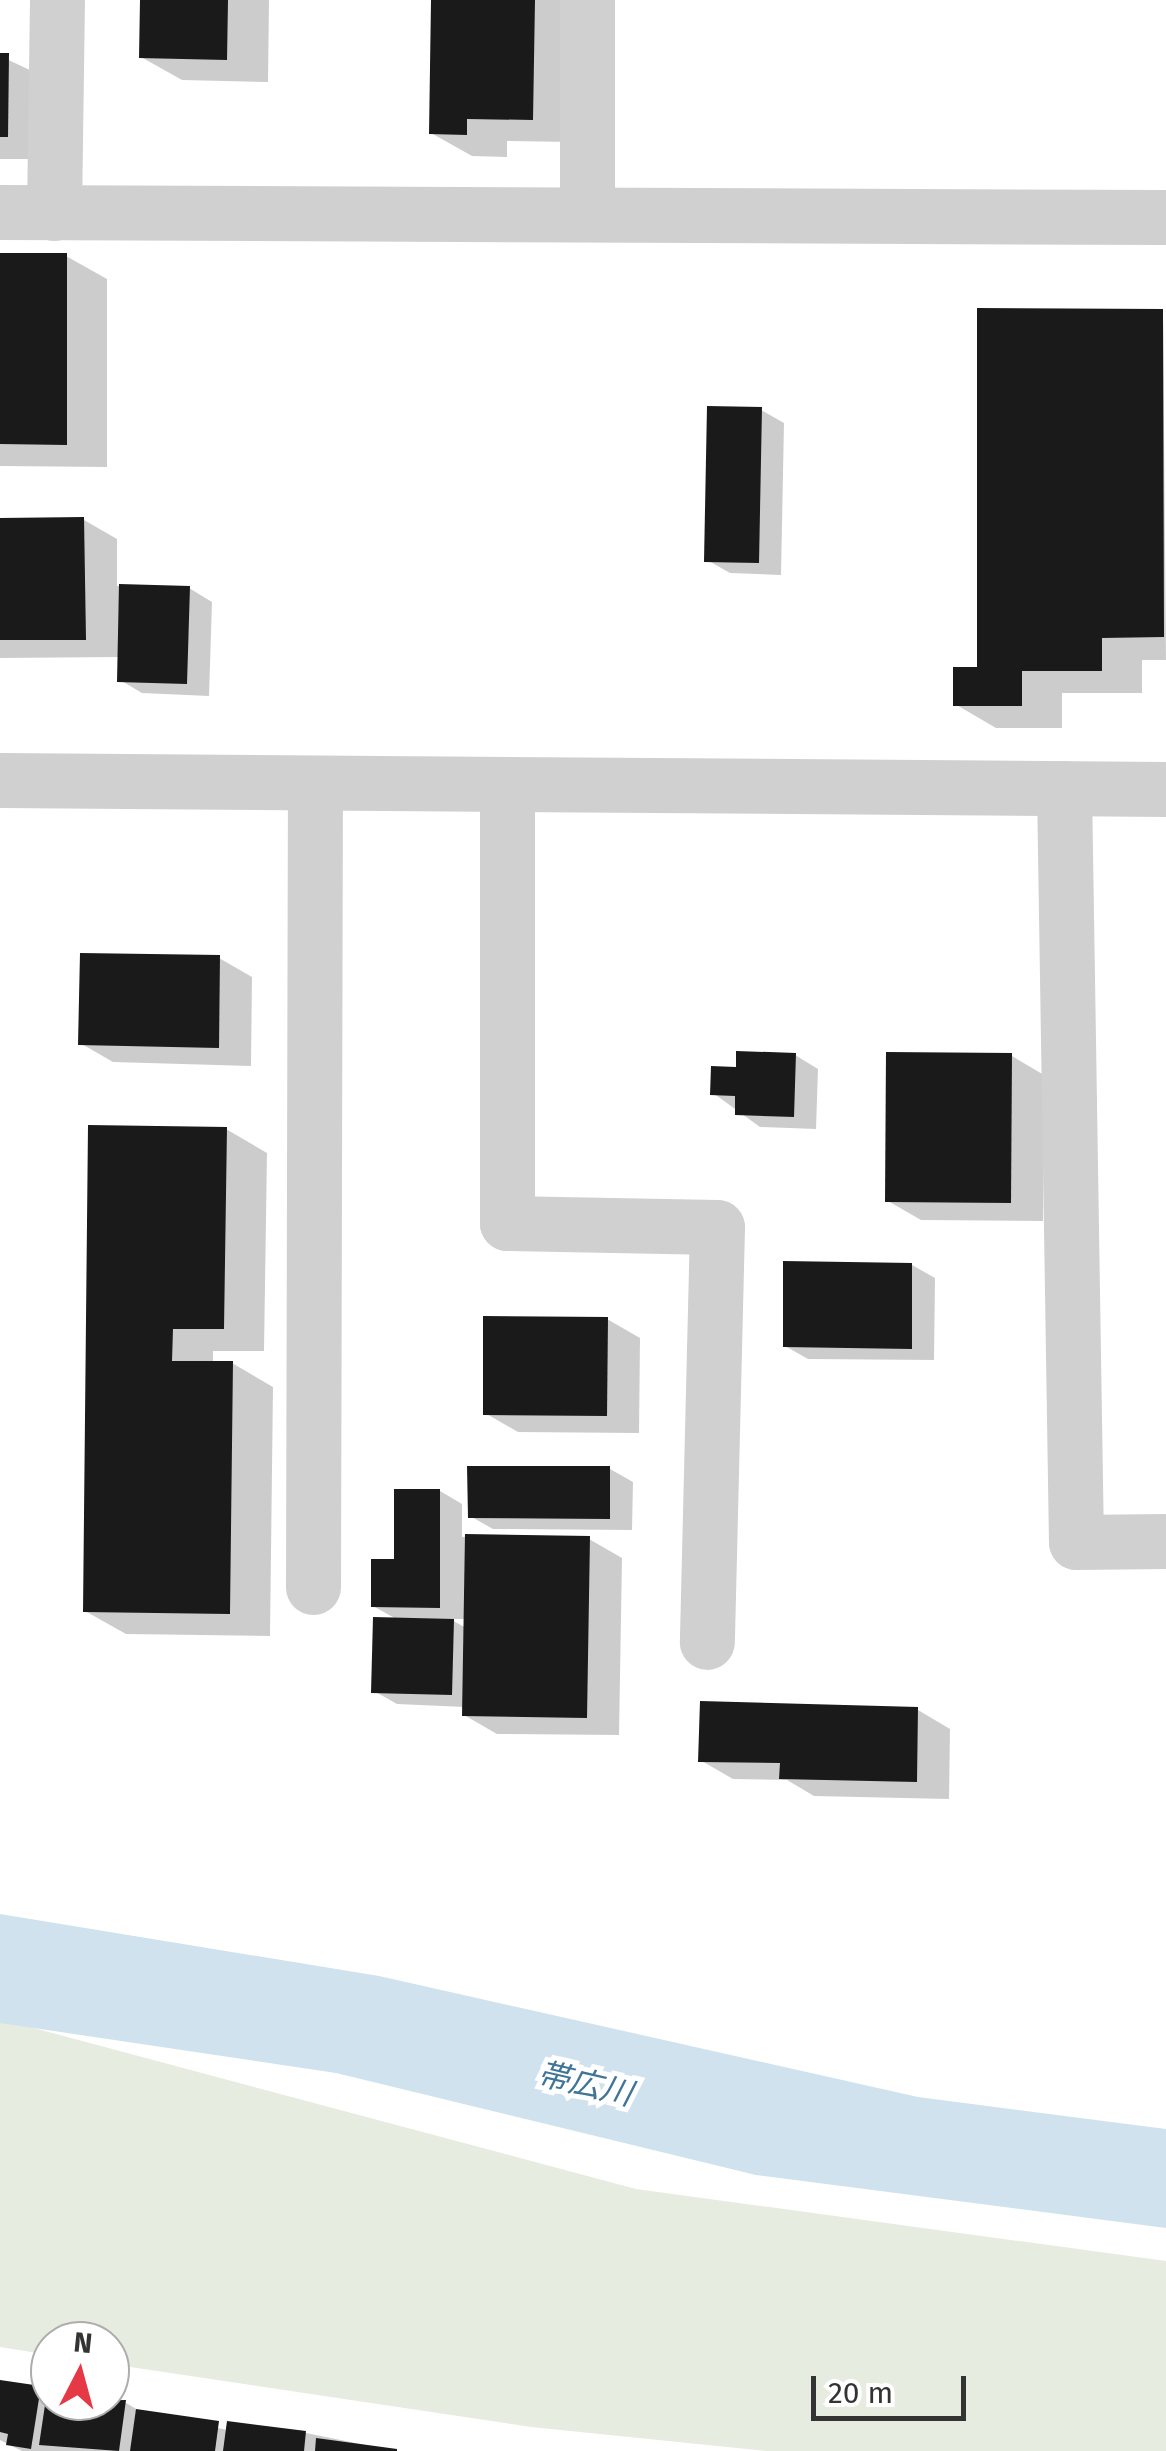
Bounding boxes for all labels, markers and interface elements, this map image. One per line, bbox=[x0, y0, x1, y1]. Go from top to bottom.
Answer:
water label: 帯広川 bbox=[534, 2054, 636, 2114]
north arrow bbox=[30, 2321, 130, 2421]
text: N bbox=[72, 2325, 94, 2360]
scale bar bbox=[816, 2356, 971, 2418]
text: 20 m bbox=[828, 2375, 893, 2411]

